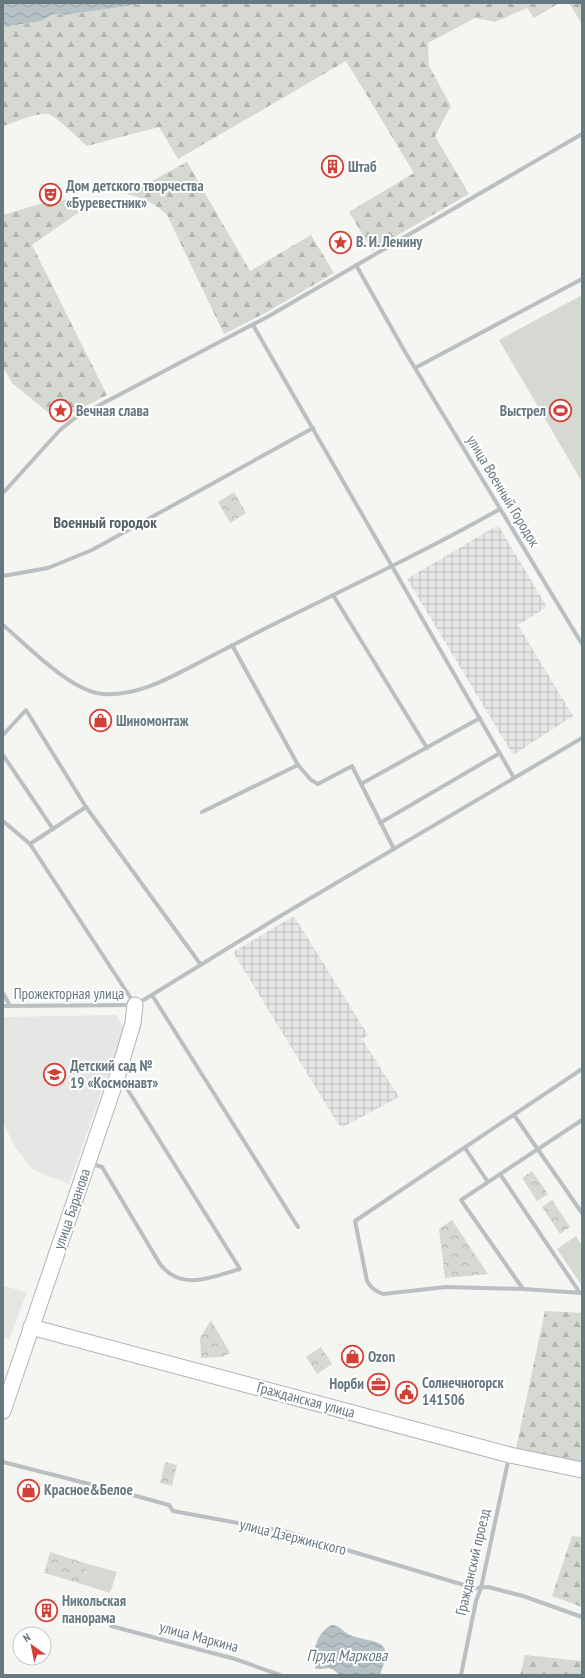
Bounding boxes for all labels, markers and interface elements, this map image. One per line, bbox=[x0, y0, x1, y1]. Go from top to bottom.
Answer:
building icon: Штаб bbox=[319, 154, 345, 180]
place label: Штаб bbox=[348, 157, 377, 176]
place label: Дом детского творчества «Буревестник» bbox=[66, 176, 204, 212]
theatre icon: Дом детского творчества «Буревестник» bbox=[37, 182, 63, 208]
place icon: В. И. Ленину bbox=[328, 229, 354, 255]
place label: В. И. Ленину bbox=[356, 232, 423, 251]
place icon: Вечная слава bbox=[48, 398, 74, 424]
sports icon: Выстрел bbox=[548, 398, 574, 424]
place label: Вечная слава bbox=[76, 401, 149, 420]
place label: Выстрел bbox=[500, 401, 546, 420]
street label: улица Военный Городок bbox=[463, 431, 544, 550]
district label: Военный городок bbox=[53, 512, 157, 532]
shop icon: Шиномонтаж bbox=[88, 708, 114, 734]
place label: Шиномонтаж bbox=[116, 711, 189, 730]
street label: Прожекторная улица bbox=[14, 984, 124, 1003]
place label: Детский сад № 19 «Космонавт» bbox=[70, 1056, 158, 1092]
school or university icon: Детский сад № 19 «Космонавт» bbox=[42, 1062, 68, 1088]
street label: улица Баранова bbox=[49, 1166, 94, 1252]
shop icon: Ozon bbox=[340, 1344, 366, 1370]
place label: Ozon bbox=[368, 1347, 395, 1366]
office icon: Норби bbox=[366, 1371, 392, 1397]
place label: Солнечногорск 141506 bbox=[422, 1373, 504, 1409]
place label: Норби bbox=[329, 1374, 364, 1393]
street label: Гражданская улица bbox=[255, 1377, 357, 1422]
public building icon: Солнечногорск 141506 bbox=[394, 1379, 420, 1405]
shop icon: Красное&Белое bbox=[15, 1477, 41, 1503]
place label: Красное&Белое bbox=[44, 1480, 133, 1499]
street label: Гражданский проезд bbox=[451, 1506, 494, 1617]
street label: улица Дзержинского bbox=[238, 1514, 348, 1559]
place label: Никольская панорама bbox=[62, 1591, 126, 1627]
building icon: Никольская панорама bbox=[34, 1597, 60, 1623]
street label: улица Маркина bbox=[158, 1617, 241, 1656]
north arrow bbox=[12, 1626, 52, 1666]
text: N bbox=[20, 1630, 33, 1645]
water label: Пруд Маркова bbox=[307, 1645, 389, 1665]

